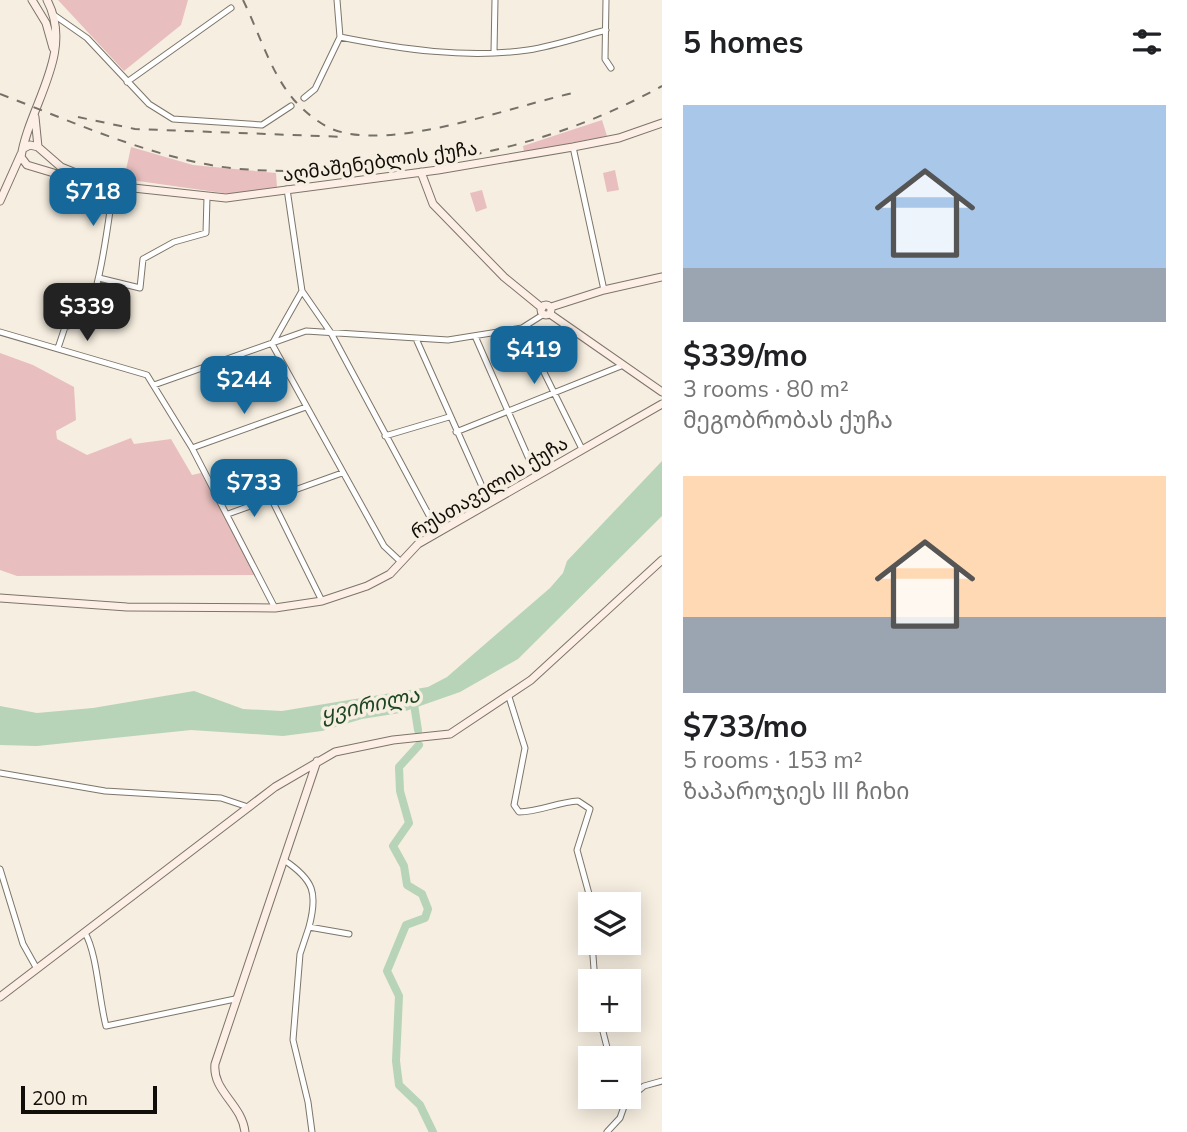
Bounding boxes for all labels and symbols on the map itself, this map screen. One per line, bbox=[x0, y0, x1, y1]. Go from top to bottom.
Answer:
street label: აღმაშენებლის ქუჩა bbox=[281, 135, 479, 188]
pin: $718 bbox=[52, 168, 134, 228]
pin: $339 bbox=[46, 284, 128, 343]
pin: $419 bbox=[493, 326, 575, 386]
pin: $244 bbox=[203, 356, 285, 416]
street label: რუსთაველის ქუჩა bbox=[406, 431, 573, 544]
pin: $733 bbox=[213, 460, 295, 519]
water label: ყვირილა bbox=[318, 681, 422, 728]
scale bar bbox=[21, 1083, 158, 1115]

